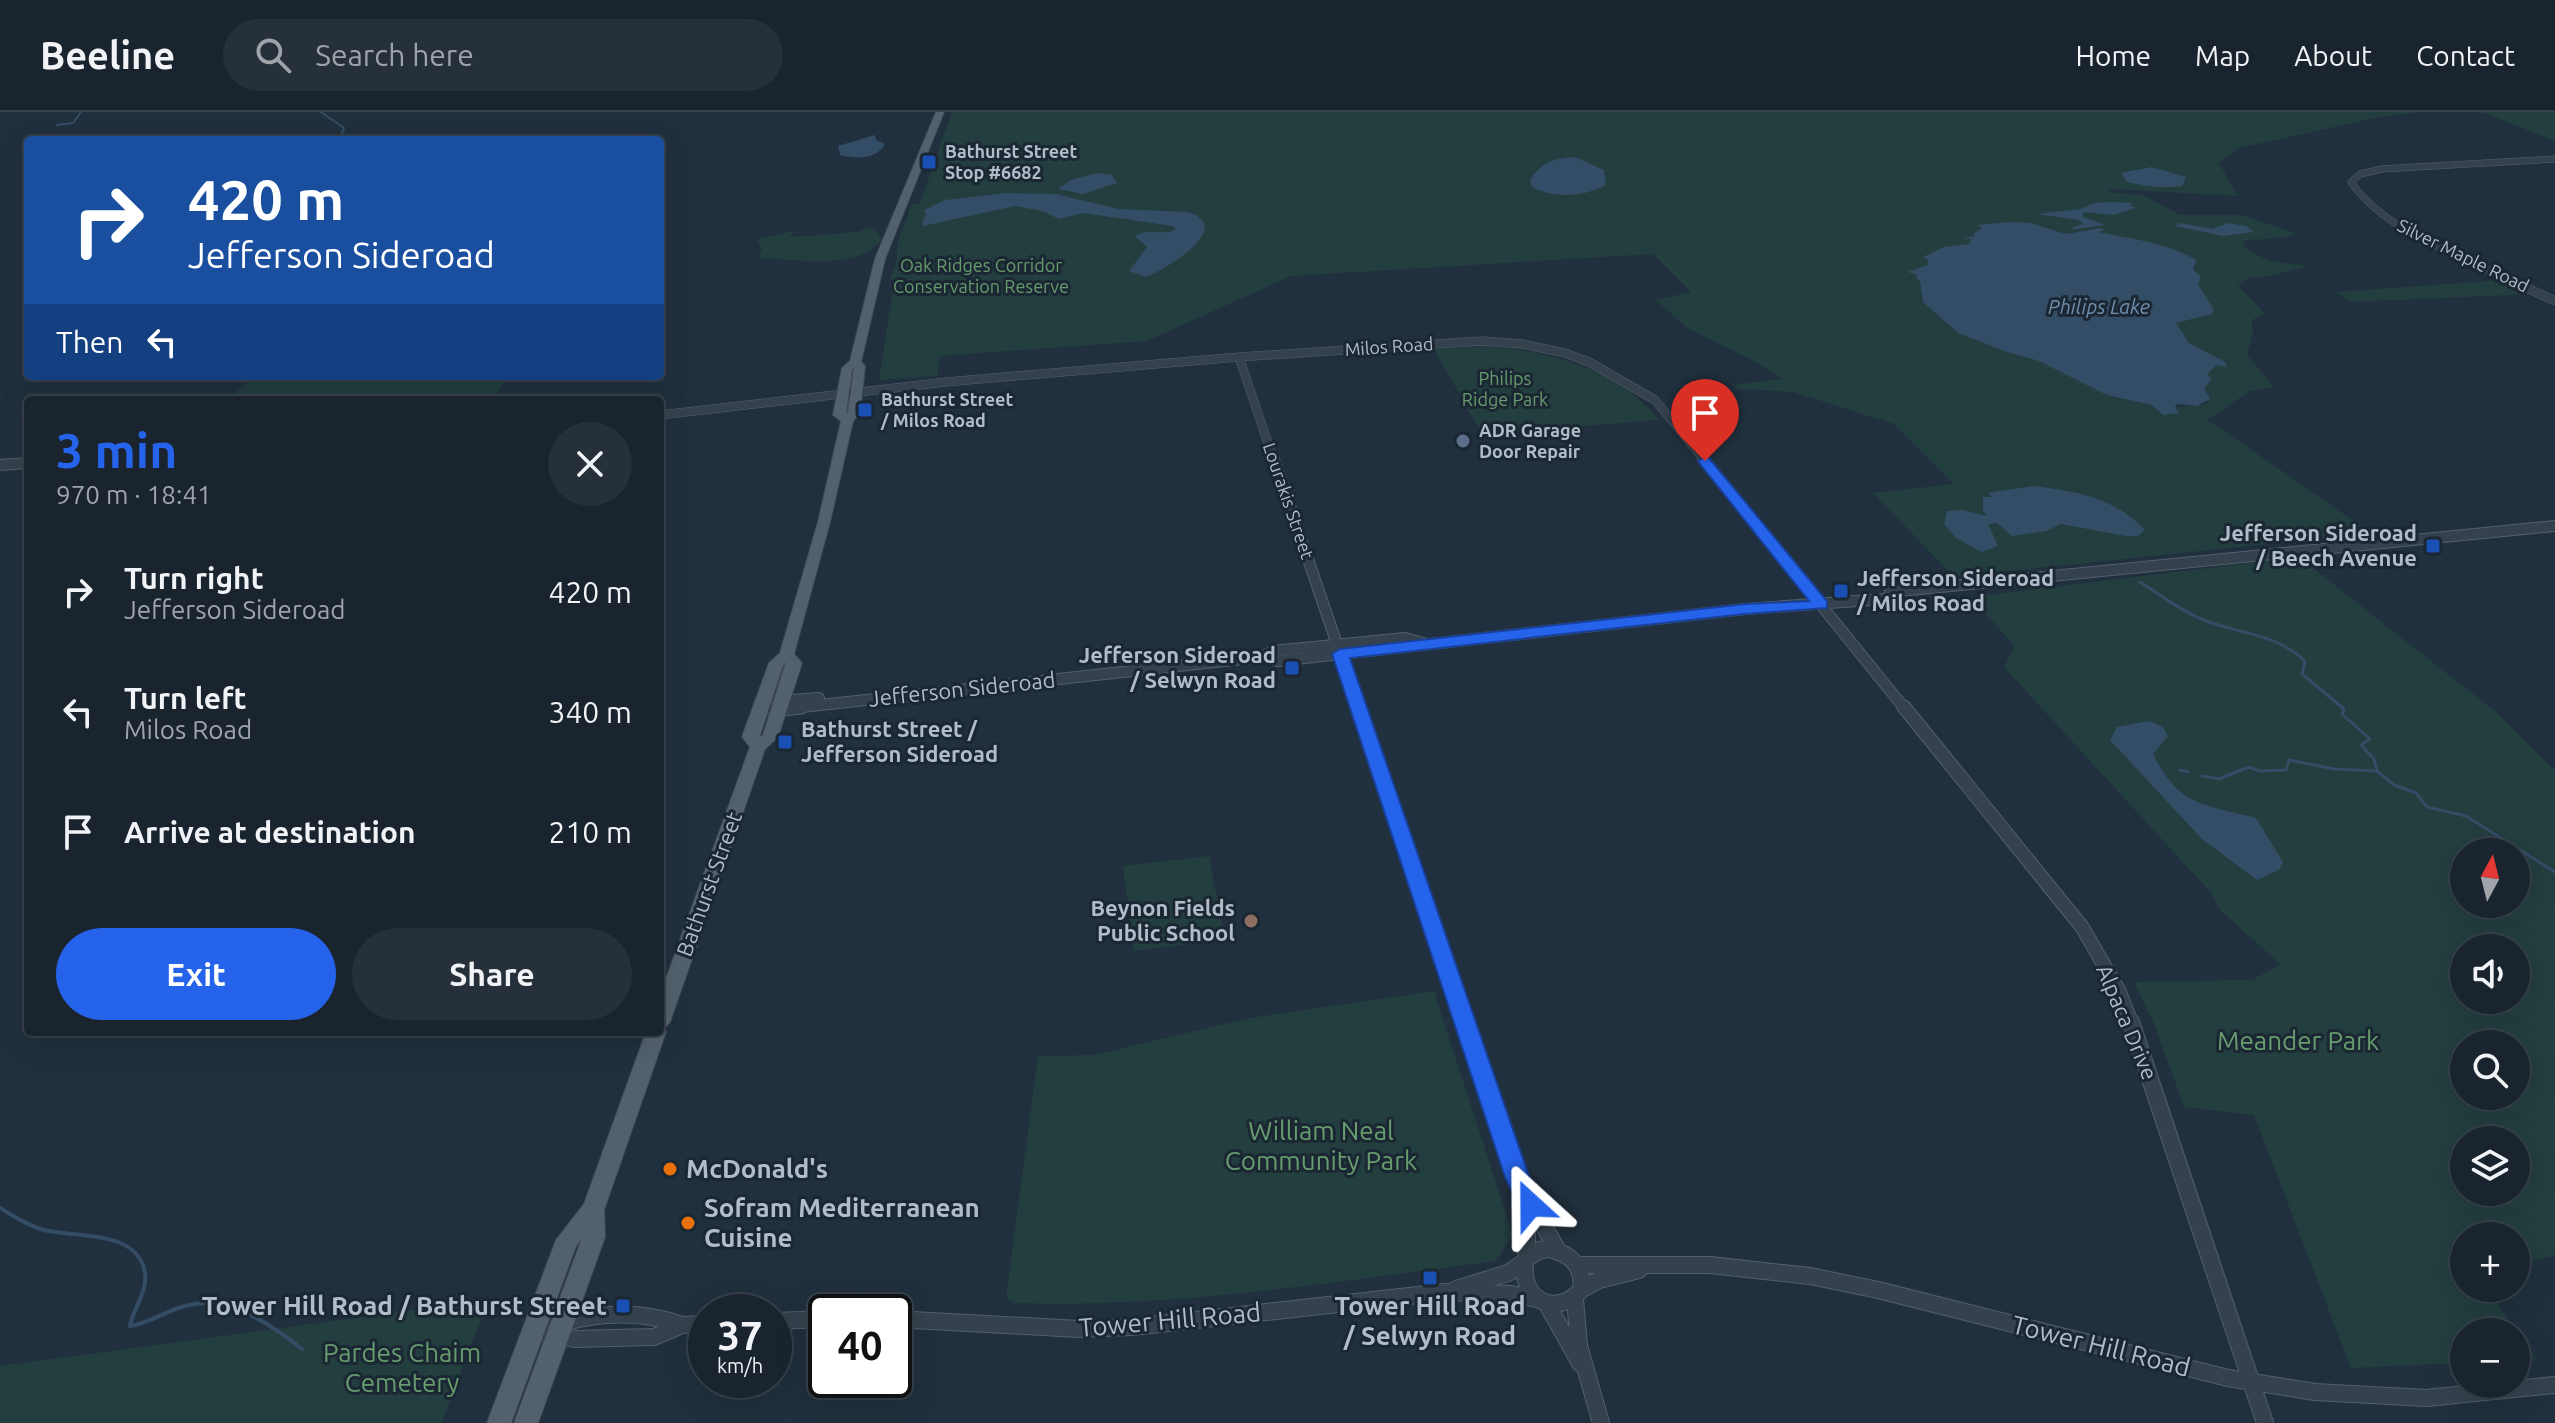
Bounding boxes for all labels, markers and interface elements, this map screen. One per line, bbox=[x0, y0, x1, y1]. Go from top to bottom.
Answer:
search box bbox=[223, 19, 783, 91]
icon: search bbox=[251, 33, 295, 77]
text: Beeline bbox=[40, 34, 175, 76]
text: Search here bbox=[315, 38, 474, 72]
text: Home bbox=[2076, 40, 2151, 71]
text: Map bbox=[2195, 40, 2250, 71]
text: About bbox=[2294, 40, 2372, 71]
text: Contact bbox=[2416, 40, 2515, 71]
place label: Bathurst Street Stop #6682 bbox=[945, 141, 1077, 182]
marker: Bathurst Street Stop #6682 bbox=[920, 153, 938, 171]
icon: right bbox=[56, 168, 160, 272]
text: 420 m bbox=[188, 168, 344, 231]
street label: Silver Maple Road bbox=[2394, 215, 2532, 296]
text: Jefferson Sideroad bbox=[188, 234, 495, 275]
park label: Oak Ridges Corridor Conservation Reserve bbox=[893, 255, 1069, 296]
water label: Philips Lake bbox=[2048, 295, 2150, 318]
icon: left bbox=[140, 320, 184, 364]
text: Then bbox=[56, 325, 124, 359]
street label: Milos Road bbox=[1344, 333, 1434, 359]
park label: Philips Ridge Park bbox=[1462, 368, 1548, 409]
pin bbox=[1671, 379, 1739, 461]
place label: Bathurst Street / Milos Road bbox=[880, 389, 1013, 430]
icon: arrive bbox=[1683, 391, 1727, 435]
marker: Bathurst Street / Milos Road bbox=[856, 401, 874, 419]
place label: ADR Garage Door Repair bbox=[1479, 420, 1581, 461]
button: close bbox=[548, 422, 632, 506]
text: 3 min bbox=[56, 423, 177, 477]
marker: ADR Garage Door Repair bbox=[1454, 432, 1472, 450]
street label: Lourakis Street bbox=[1260, 440, 1318, 561]
text: 970 m · 18:41 bbox=[56, 480, 212, 509]
place label: Jefferson Sideroad / Beech Avenue bbox=[2220, 520, 2417, 570]
marker: Jefferson Sideroad / Beech Avenue bbox=[2424, 537, 2442, 555]
text: Turn right bbox=[124, 561, 264, 595]
place label: Jefferson Sideroad / Milos Road bbox=[1856, 565, 2054, 615]
icon: right bbox=[56, 570, 100, 614]
text: 420 m bbox=[548, 575, 632, 609]
marker: Jefferson Sideroad / Milos Road bbox=[1832, 582, 1850, 600]
text: Jefferson Sideroad bbox=[124, 595, 346, 624]
place label: Jefferson Sideroad / Selwyn Road bbox=[1079, 642, 1276, 692]
marker: Jefferson Sideroad / Selwyn Road bbox=[1283, 659, 1301, 677]
street label: Jefferson Sideroad bbox=[867, 666, 1056, 711]
text: Turn left bbox=[124, 681, 246, 715]
icon: left bbox=[56, 690, 100, 734]
text: 340 m bbox=[548, 695, 632, 729]
text: Milos Road bbox=[124, 715, 252, 744]
place label: Bathurst Street / Jefferson Sideroad bbox=[801, 716, 998, 766]
marker: Bathurst Street / Jefferson Sideroad bbox=[776, 733, 794, 751]
street label: Bathurst Street bbox=[671, 808, 746, 960]
icon: arrive bbox=[56, 810, 100, 854]
text: Arrive at destination bbox=[124, 815, 416, 849]
text: 210 m bbox=[548, 815, 632, 849]
north arrow bbox=[2450, 838, 2530, 918]
map controls bbox=[2450, 838, 2530, 1398]
place label: Beynon Fields Public School bbox=[1090, 895, 1235, 945]
marker: Beynon Fields Public School bbox=[1242, 912, 1260, 930]
button: Exit bbox=[56, 928, 336, 1020]
button: Share bbox=[352, 928, 632, 1020]
button: sound bbox=[2450, 934, 2530, 1014]
street label: Alpaca Drive bbox=[2092, 960, 2163, 1083]
park label: Meander Park bbox=[2217, 1026, 2379, 1055]
button: search bbox=[2450, 1030, 2530, 1110]
park label: William Neal Community Park bbox=[1225, 1116, 1417, 1175]
button: layers bbox=[2450, 1126, 2530, 1206]
place label: McDonald's bbox=[686, 1154, 828, 1183]
marker: McDonald's bbox=[661, 1160, 679, 1178]
position arrow bbox=[1489, 1163, 1573, 1247]
place label: Sofram Mediterranean Cuisine bbox=[704, 1193, 980, 1252]
marker: Sofram Mediterranean Cuisine bbox=[679, 1214, 697, 1232]
button: + bbox=[2450, 1222, 2530, 1302]
marker: Tower Hill Road / Selwyn Road bbox=[1421, 1269, 1439, 1287]
place label: Tower Hill Road / Bathurst Street bbox=[202, 1291, 607, 1320]
place label: Tower Hill Road / Selwyn Road bbox=[1334, 1291, 1526, 1350]
speed limit sign: 40 bbox=[808, 1294, 912, 1398]
marker: Tower Hill Road / Bathurst Street bbox=[614, 1297, 632, 1315]
street label: Tower Hill Road bbox=[1078, 1297, 1262, 1342]
street label: Tower Hill Road bbox=[2009, 1309, 2193, 1382]
text: 37 bbox=[717, 1313, 763, 1358]
button: − bbox=[2450, 1318, 2530, 1398]
park label: Pardes Chaim Cemetery bbox=[323, 1338, 481, 1397]
text: km/h bbox=[717, 1354, 763, 1377]

